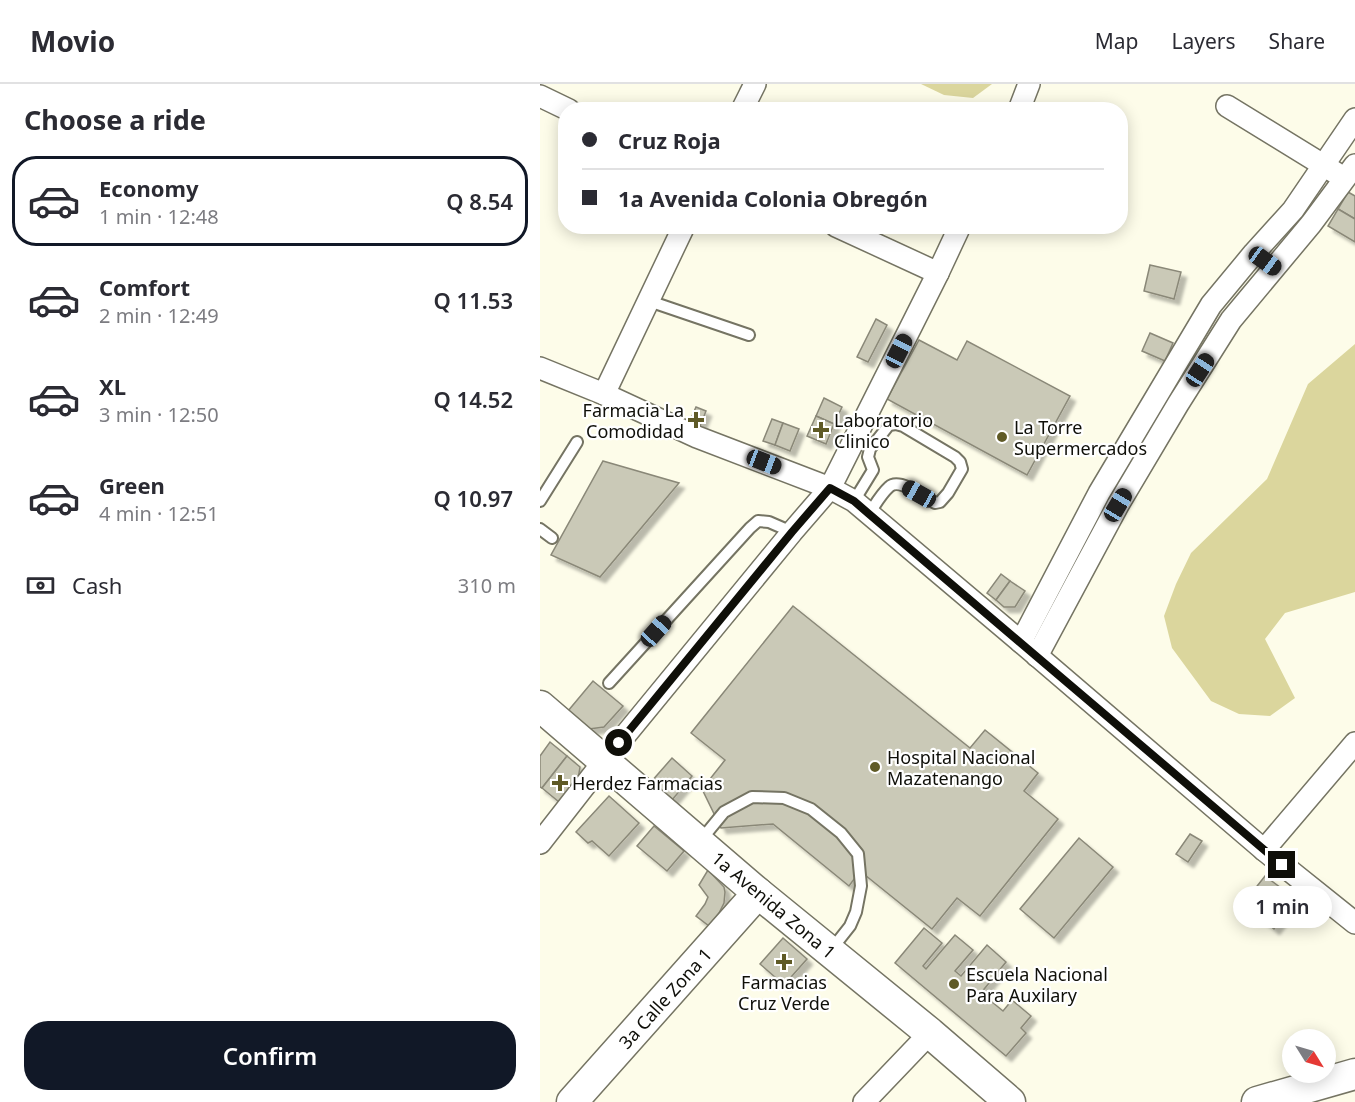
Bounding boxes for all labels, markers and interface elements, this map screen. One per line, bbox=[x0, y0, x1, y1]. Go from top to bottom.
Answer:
text: Movio bbox=[30, 22, 115, 60]
text: Map bbox=[1095, 27, 1139, 55]
text: Layers bbox=[1172, 27, 1236, 55]
text: Share bbox=[1269, 27, 1325, 55]
text: Choose a ride bbox=[24, 101, 206, 138]
text: Cruz Roja bbox=[618, 125, 721, 155]
text: Economy bbox=[99, 173, 198, 203]
icon: car bbox=[27, 174, 81, 228]
text: 1a Avenida Colonia Obregón bbox=[618, 183, 928, 213]
text: Q 8.54 bbox=[446, 186, 513, 216]
text: 1 min · 12:48 bbox=[99, 203, 219, 230]
car bbox=[1245, 243, 1285, 279]
text: Comfort bbox=[99, 272, 190, 302]
icon: car bbox=[27, 273, 81, 327]
text: Q 11.53 bbox=[434, 285, 513, 315]
text: 2 min · 12:49 bbox=[99, 302, 219, 329]
car bbox=[883, 331, 915, 371]
car bbox=[1183, 350, 1217, 390]
text: XL bbox=[99, 371, 126, 401]
icon: car bbox=[27, 372, 81, 426]
text: Q 14.52 bbox=[434, 384, 513, 414]
place label: Farmacia La Comodidad bbox=[583, 398, 684, 443]
text: 3 min · 12:50 bbox=[99, 401, 219, 428]
place label: Laboratorio Clinico bbox=[834, 408, 933, 453]
marker: Farmacia La Comodidad bbox=[689, 413, 703, 427]
place label: La Torre Supermercados bbox=[1014, 415, 1147, 460]
marker: Laboratorio Clinico bbox=[812, 421, 830, 439]
marker: La Torre Supermercados bbox=[995, 430, 1009, 444]
car bbox=[744, 447, 784, 477]
text: Green bbox=[99, 470, 165, 500]
icon: car bbox=[27, 471, 81, 525]
car bbox=[899, 477, 939, 511]
text: Q 10.97 bbox=[434, 483, 513, 513]
car bbox=[1101, 485, 1135, 525]
text: 4 min · 12:51 bbox=[99, 500, 219, 527]
icon: cash bbox=[24, 569, 57, 602]
text: Cash bbox=[72, 570, 122, 600]
text: 310 m bbox=[458, 572, 516, 599]
car bbox=[637, 612, 675, 650]
route start bbox=[605, 729, 632, 756]
place label: Hospital Nacional Mazatenango bbox=[887, 745, 1035, 790]
marker: Hospital Nacional Mazatenango bbox=[868, 760, 882, 774]
place label: Herdez Farmacias bbox=[572, 771, 723, 795]
marker: Herdez Farmacias bbox=[553, 776, 567, 790]
street label: 1a Avenida Zona 1 bbox=[707, 846, 841, 964]
route end bbox=[1268, 851, 1295, 878]
callout: 1 min bbox=[1232, 886, 1332, 928]
text: 1 min bbox=[1255, 893, 1310, 920]
street label: 3a Calle Zona 1 bbox=[613, 942, 717, 1054]
marker: Farmacias Cruz Verde bbox=[777, 955, 791, 969]
place label: Escuela Nacional Para Auxilary bbox=[966, 962, 1108, 1007]
place label: Farmacias Cruz Verde bbox=[738, 970, 830, 1015]
marker: Escuela Nacional Para Auxilary bbox=[947, 977, 961, 991]
button: Confirm bbox=[24, 1021, 516, 1090]
north arrow bbox=[1282, 1029, 1336, 1083]
map controls bbox=[1282, 1029, 1336, 1083]

